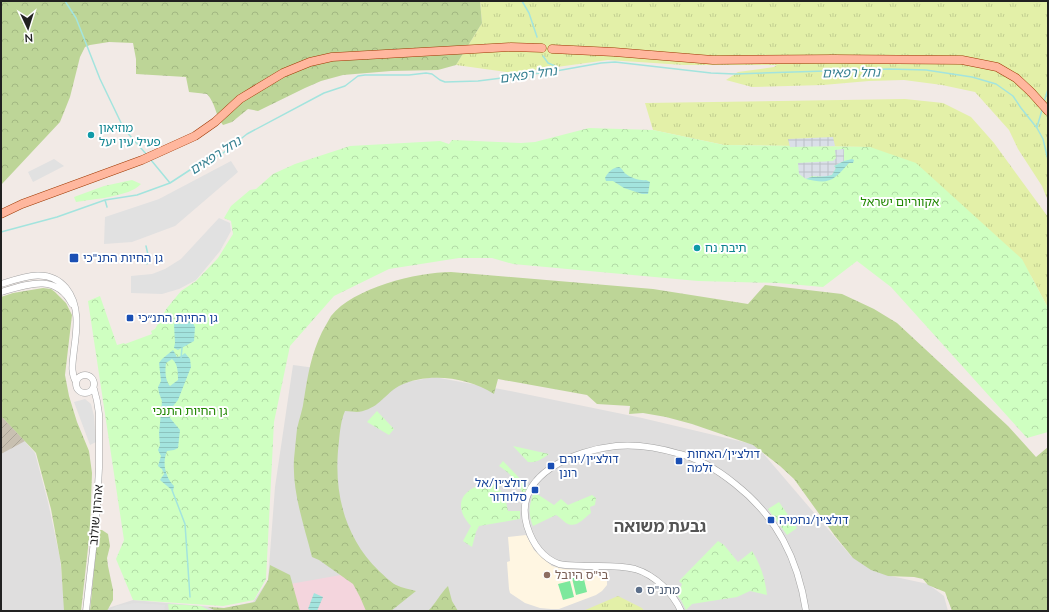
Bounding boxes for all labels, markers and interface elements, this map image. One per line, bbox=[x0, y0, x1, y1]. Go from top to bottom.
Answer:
north arrow bbox=[8, 8, 48, 48]
text: N bbox=[24, 32, 33, 45]
water label: נחל רפאים bbox=[498, 62, 559, 86]
water label: נחל רפאים bbox=[822, 63, 881, 81]
place label: מוזיאון פעיל עין יעל bbox=[99, 120, 161, 149]
marker: מוזיאון פעיל עין יעל bbox=[86, 130, 96, 140]
water label: נחל רפאים bbox=[186, 132, 245, 178]
park label: אקווריום ישראל bbox=[861, 194, 940, 209]
place label: תיבת נח bbox=[705, 240, 746, 255]
marker: תיבת נח bbox=[692, 243, 702, 253]
place label: גן החיות התנ"כי bbox=[83, 250, 163, 265]
marker: גן החיות התנ"כי bbox=[68, 252, 80, 264]
place label: גן החיות התנ״כי bbox=[138, 310, 218, 325]
marker: גן החיות התנ״כי bbox=[125, 313, 135, 323]
park label: גן החיות התנכי bbox=[152, 403, 228, 418]
place label: דולצ׳ין/האחות זלמה bbox=[687, 446, 761, 475]
place label: דולצ׳ין/יורם רונן bbox=[559, 451, 619, 480]
marker: דולצ׳ין/האחות זלמה bbox=[674, 456, 684, 466]
marker: דולצ׳ין/יורם רונן bbox=[546, 461, 556, 471]
place label: דולצ׳ין/אל סלוודור bbox=[475, 475, 527, 504]
street label: אהרון שולוב bbox=[85, 483, 106, 546]
marker: דולצ׳ין/אל סלוודור bbox=[530, 485, 540, 495]
place label: דולצ׳ין/נחמיה bbox=[779, 512, 849, 527]
marker: דולצ׳ין/נחמיה bbox=[766, 515, 776, 525]
district label: גבעת משואה bbox=[614, 516, 707, 535]
place label: בי"ס היובל bbox=[555, 567, 609, 582]
marker: בי"ס היובל bbox=[542, 570, 552, 580]
place label: מתנ"ס bbox=[647, 582, 680, 597]
marker: מתנ"ס bbox=[634, 585, 644, 595]

